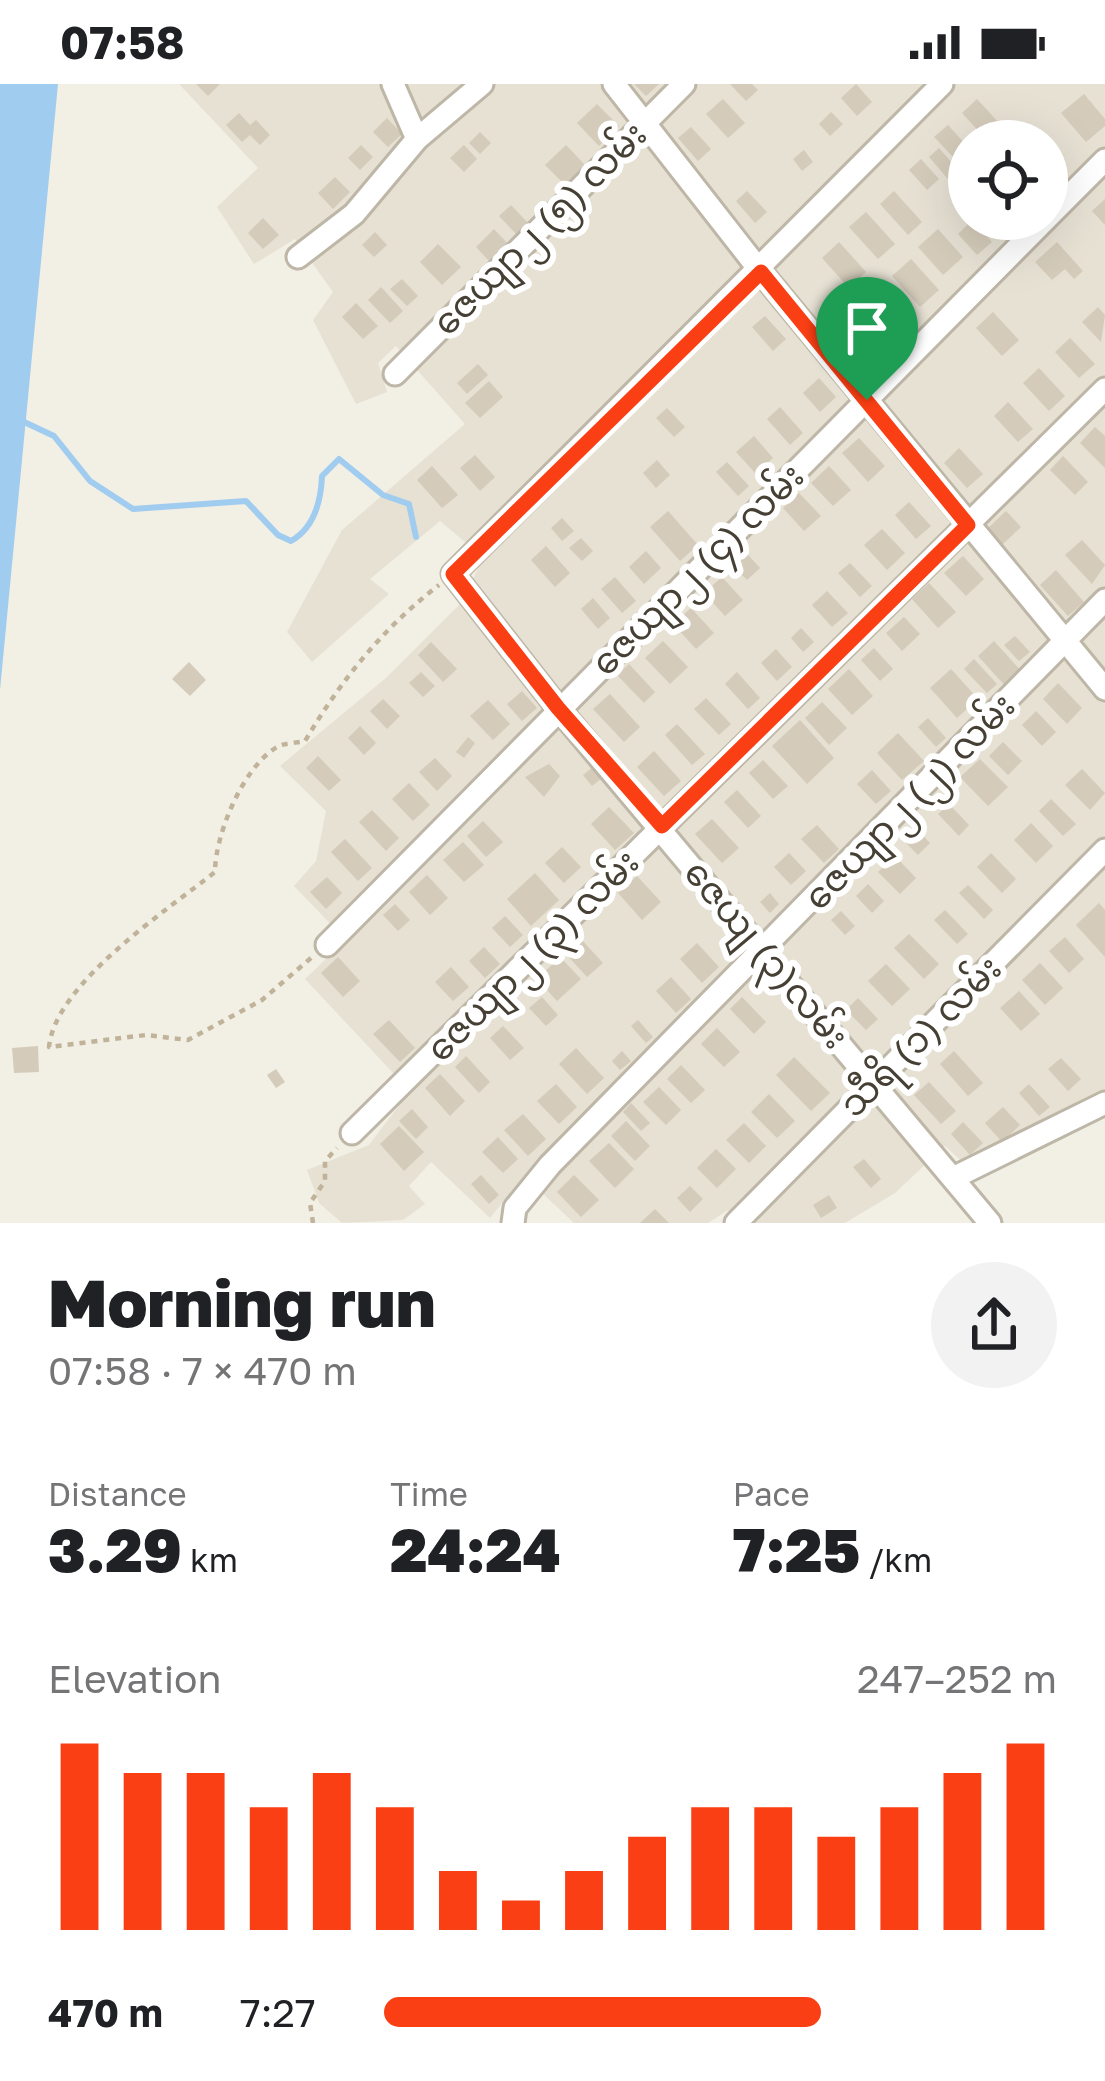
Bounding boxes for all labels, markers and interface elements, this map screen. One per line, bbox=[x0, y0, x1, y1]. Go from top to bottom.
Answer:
text: 07:58 bbox=[60, 15, 184, 69]
street label: ဇေယျာ၂ (၅) လမ်း bbox=[422, 111, 661, 350]
map controls bbox=[948, 120, 1068, 240]
button: locate bbox=[948, 120, 1068, 240]
pin bbox=[816, 277, 918, 400]
icon: arrive bbox=[834, 295, 900, 361]
street label: ဇေယျာ၂ (၄) လမ်း bbox=[580, 452, 818, 690]
street label: ဇေယျာ၂ (၂) လမ်း bbox=[793, 682, 1029, 924]
street label: ဇေယျာ၂ (၃) လမ်း bbox=[415, 838, 653, 1076]
street label: ဇေယျ (၃)လမ်း bbox=[669, 849, 860, 1062]
street label: သီရိ (၁) လမ်း bbox=[829, 945, 1016, 1132]
text: Morning run bbox=[48, 1262, 436, 1342]
button: share bbox=[931, 1262, 1057, 1388]
text: 07:58 · 7 × 470 m bbox=[48, 1347, 357, 1394]
text: Distance bbox=[48, 1474, 187, 1513]
text: Time bbox=[390, 1474, 468, 1513]
text: Pace bbox=[733, 1474, 810, 1513]
text: 3.29 bbox=[48, 1513, 182, 1585]
text: 24:24 bbox=[390, 1513, 561, 1585]
text: 7:25 bbox=[733, 1513, 860, 1585]
text: km bbox=[182, 1540, 238, 1579]
text: /km bbox=[860, 1540, 932, 1579]
text: Elevation bbox=[48, 1655, 221, 1702]
text: 247–252 m bbox=[857, 1655, 1057, 1702]
text: 470 m bbox=[48, 1989, 163, 2036]
text: 7:27 bbox=[240, 1989, 316, 2036]

